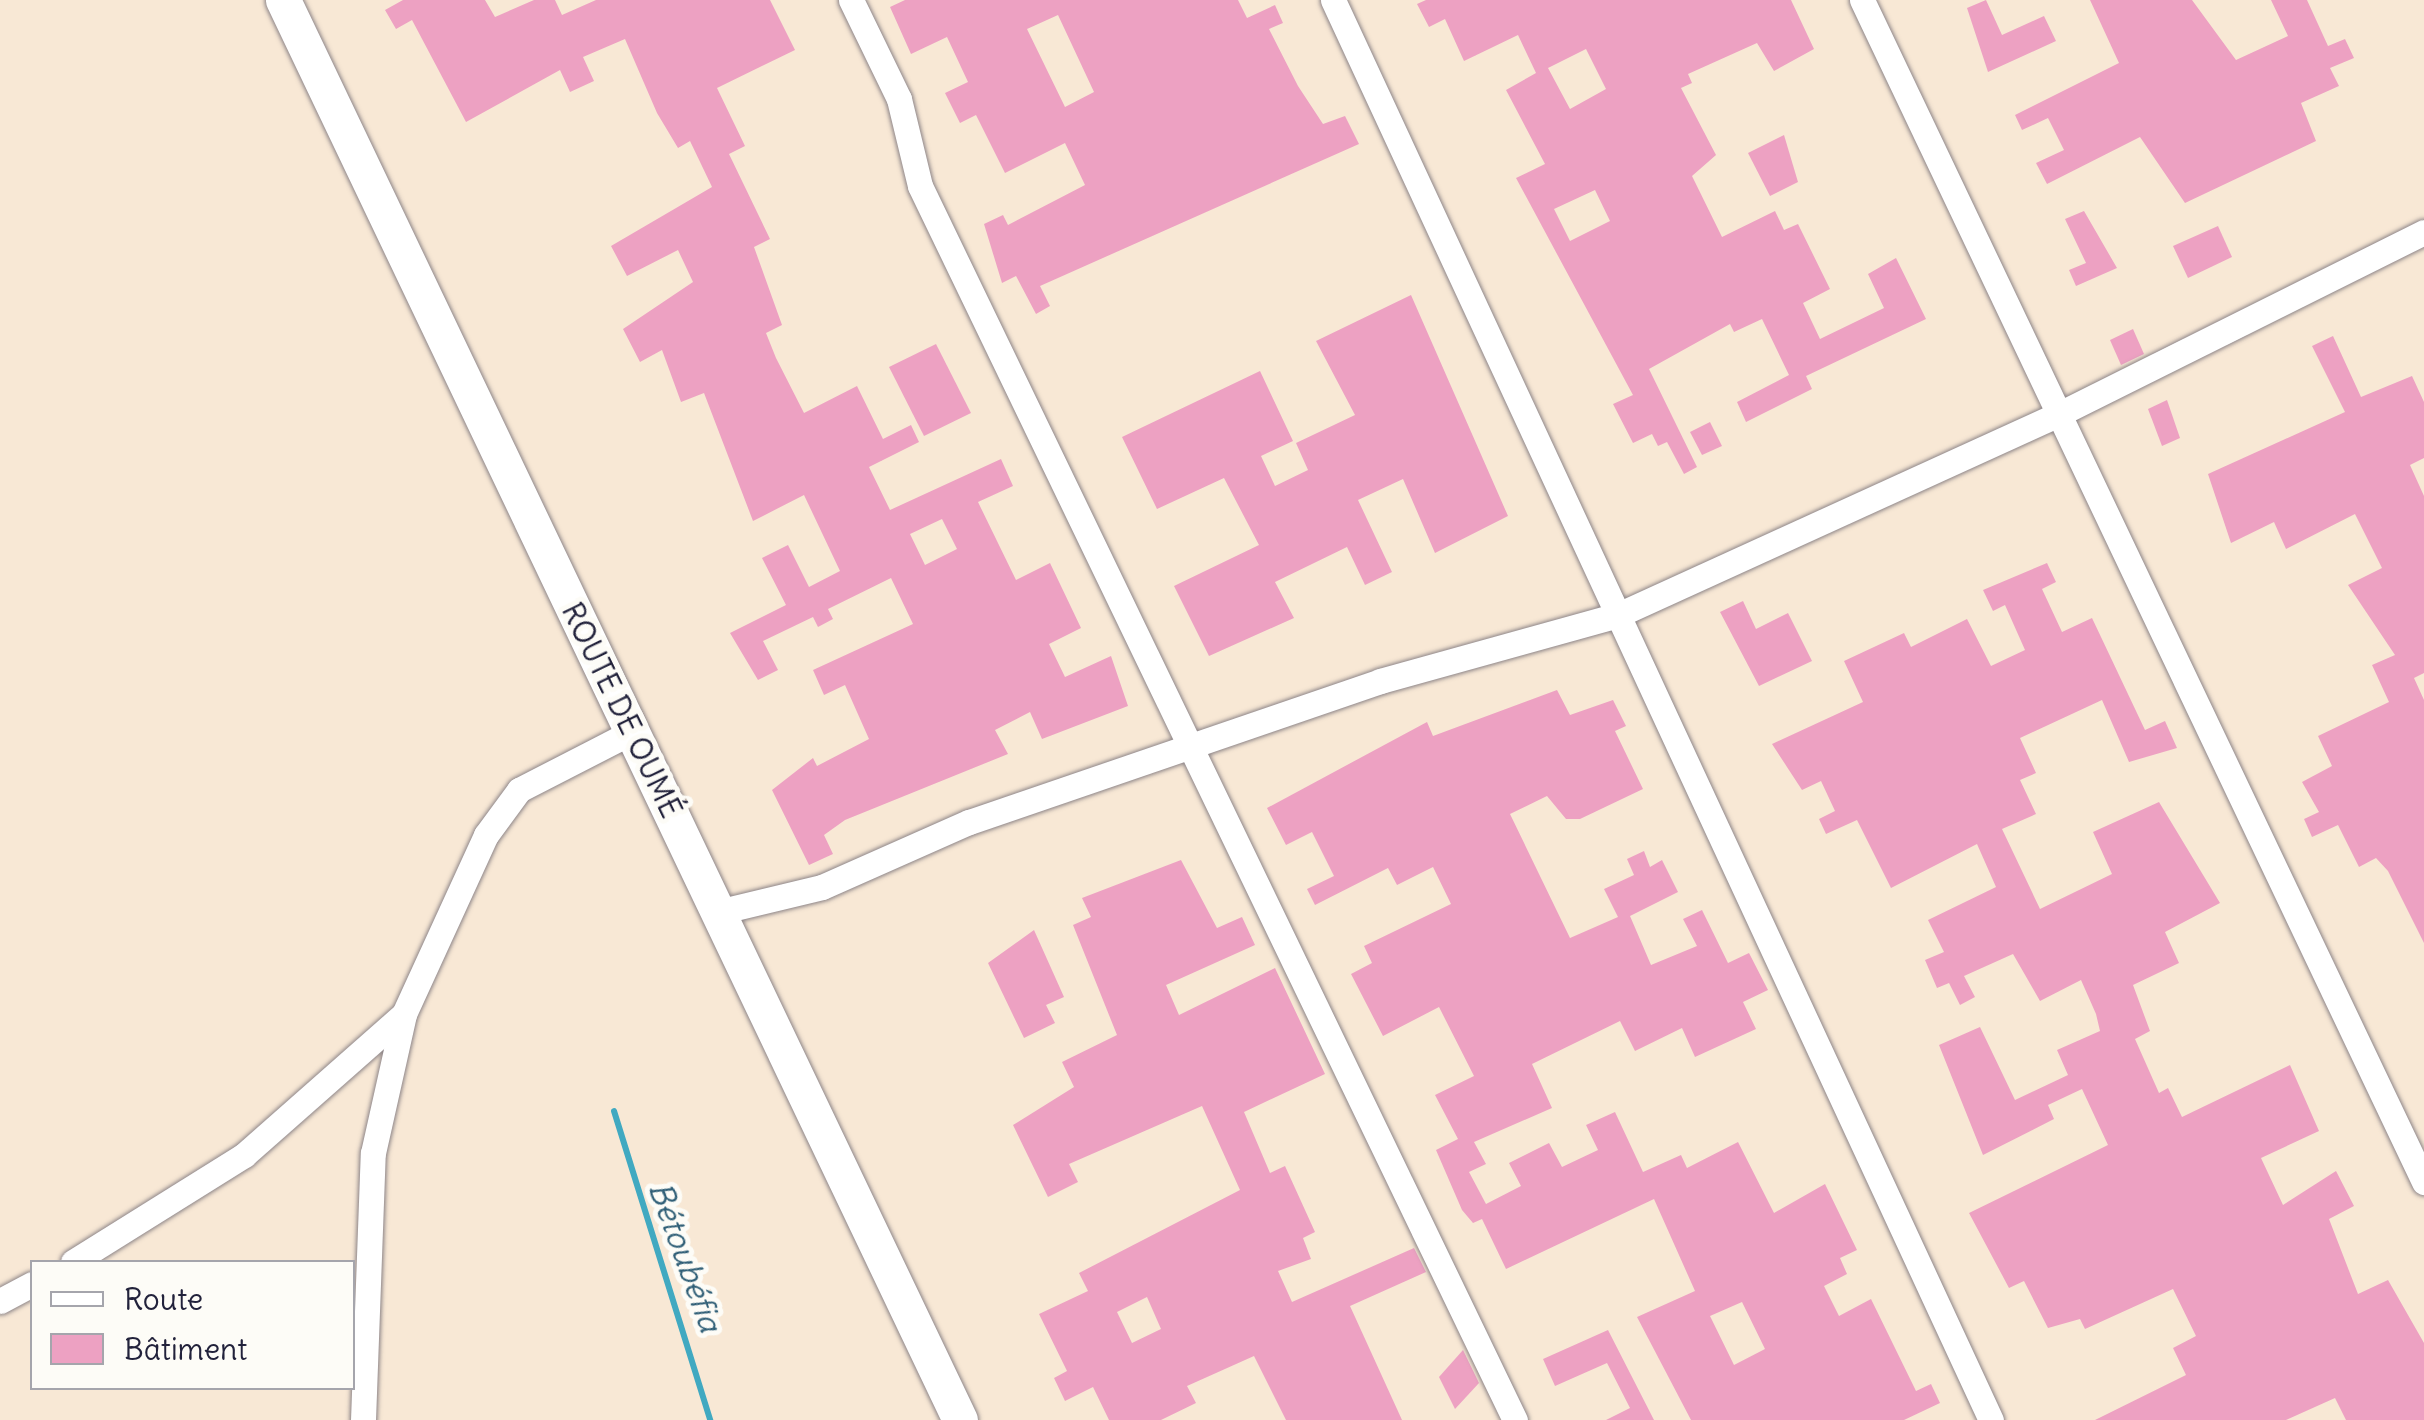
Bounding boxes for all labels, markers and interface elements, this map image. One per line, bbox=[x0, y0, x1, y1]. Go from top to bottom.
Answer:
street label: ROUTE DE OUMÉ bbox=[554, 597, 690, 823]
water label: Bétoubéfia bbox=[640, 1177, 730, 1337]
legend bbox=[30, 1260, 355, 1390]
text: Route bbox=[124, 1280, 203, 1318]
text: Bâtiment bbox=[124, 1330, 247, 1368]

